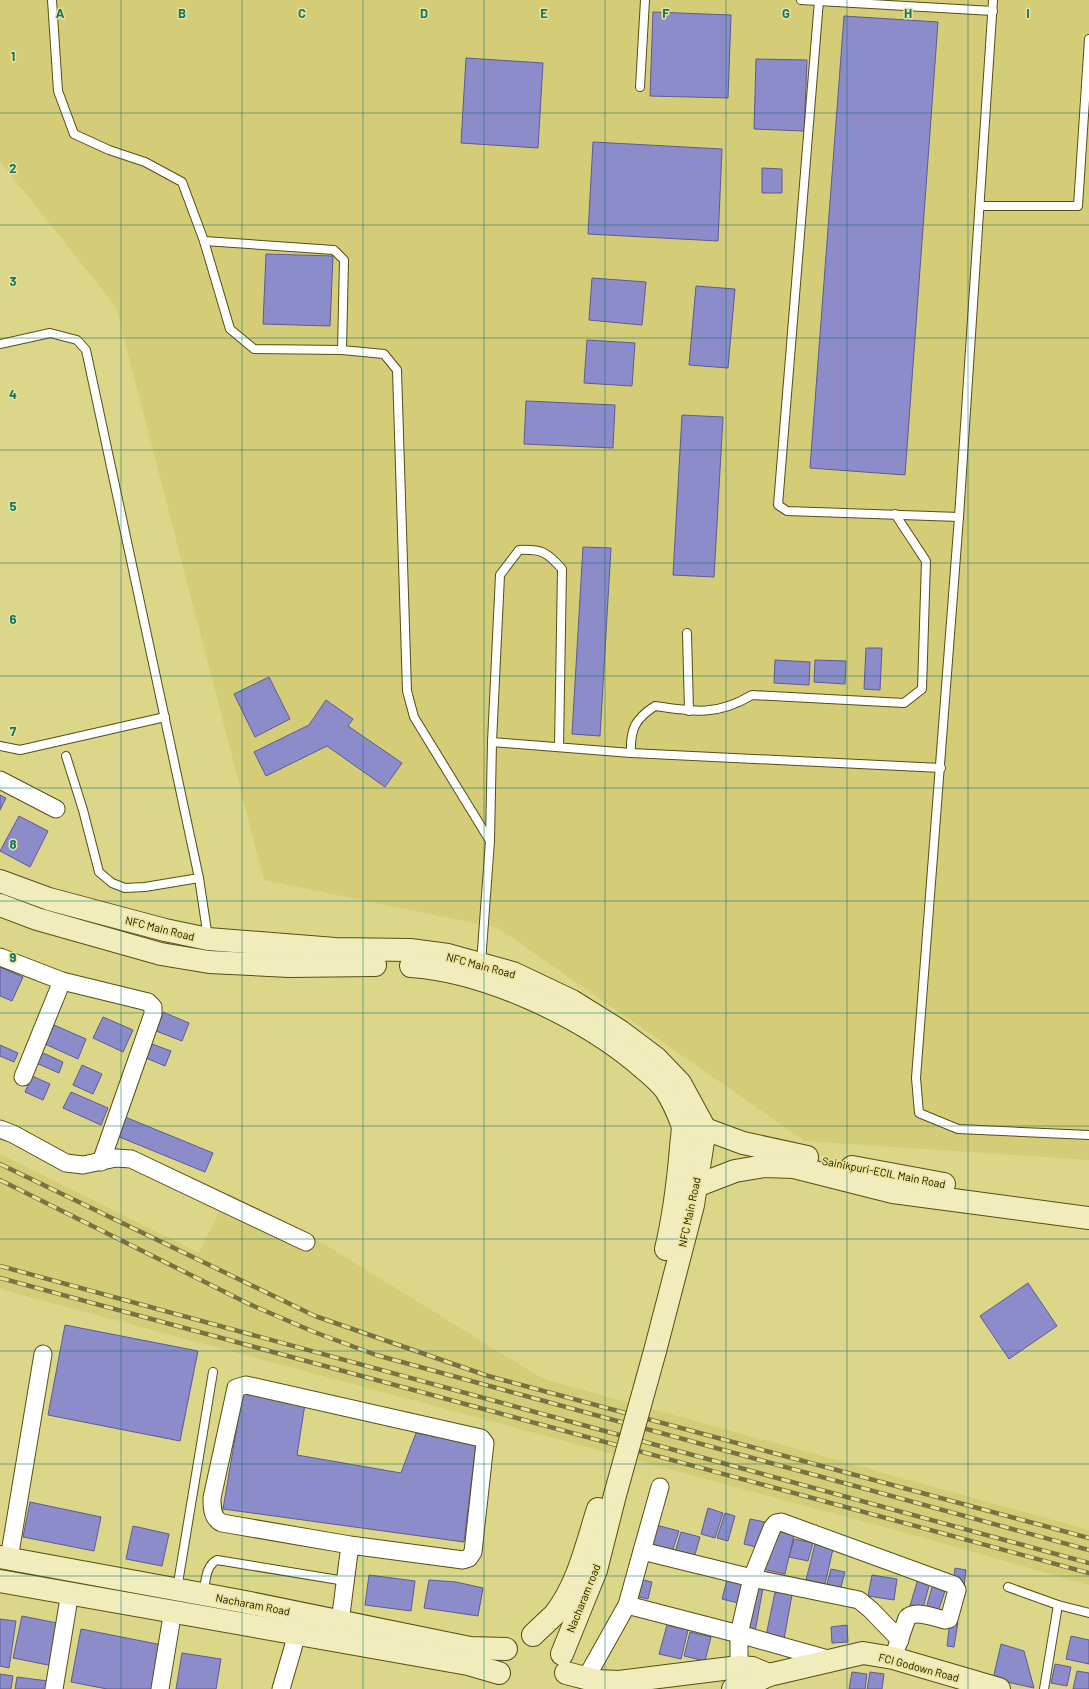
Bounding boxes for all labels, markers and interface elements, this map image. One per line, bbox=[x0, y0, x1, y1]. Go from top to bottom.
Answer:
text: A bbox=[56, 5, 65, 21]
text: B bbox=[178, 5, 186, 21]
text: C bbox=[298, 5, 306, 21]
text: D bbox=[420, 5, 428, 21]
text: E bbox=[540, 5, 548, 21]
text: F bbox=[662, 5, 670, 21]
text: G bbox=[782, 5, 790, 21]
text: H bbox=[904, 5, 912, 21]
text: I bbox=[1026, 5, 1030, 21]
text: 1 bbox=[11, 48, 15, 64]
text: 2 bbox=[9, 160, 17, 176]
text: 3 bbox=[9, 273, 17, 289]
text: 4 bbox=[9, 386, 17, 402]
text: 5 bbox=[9, 498, 17, 514]
text: 6 bbox=[10, 611, 17, 627]
text: 7 bbox=[10, 723, 17, 739]
text: 8 bbox=[9, 836, 17, 852]
street label: NFC Main Road bbox=[124, 913, 196, 943]
text: 9 bbox=[10, 949, 17, 965]
street label: NFC Main Road bbox=[445, 950, 517, 980]
street label: Sainikpuri-ECIL Main Road bbox=[821, 1154, 947, 1190]
street label: NFC Main Road bbox=[675, 1176, 703, 1248]
street label: Nacharam road bbox=[563, 1562, 603, 1634]
street label: Nacharam Road bbox=[215, 1590, 291, 1618]
street label: FCI Godown Road bbox=[877, 1650, 961, 1684]

